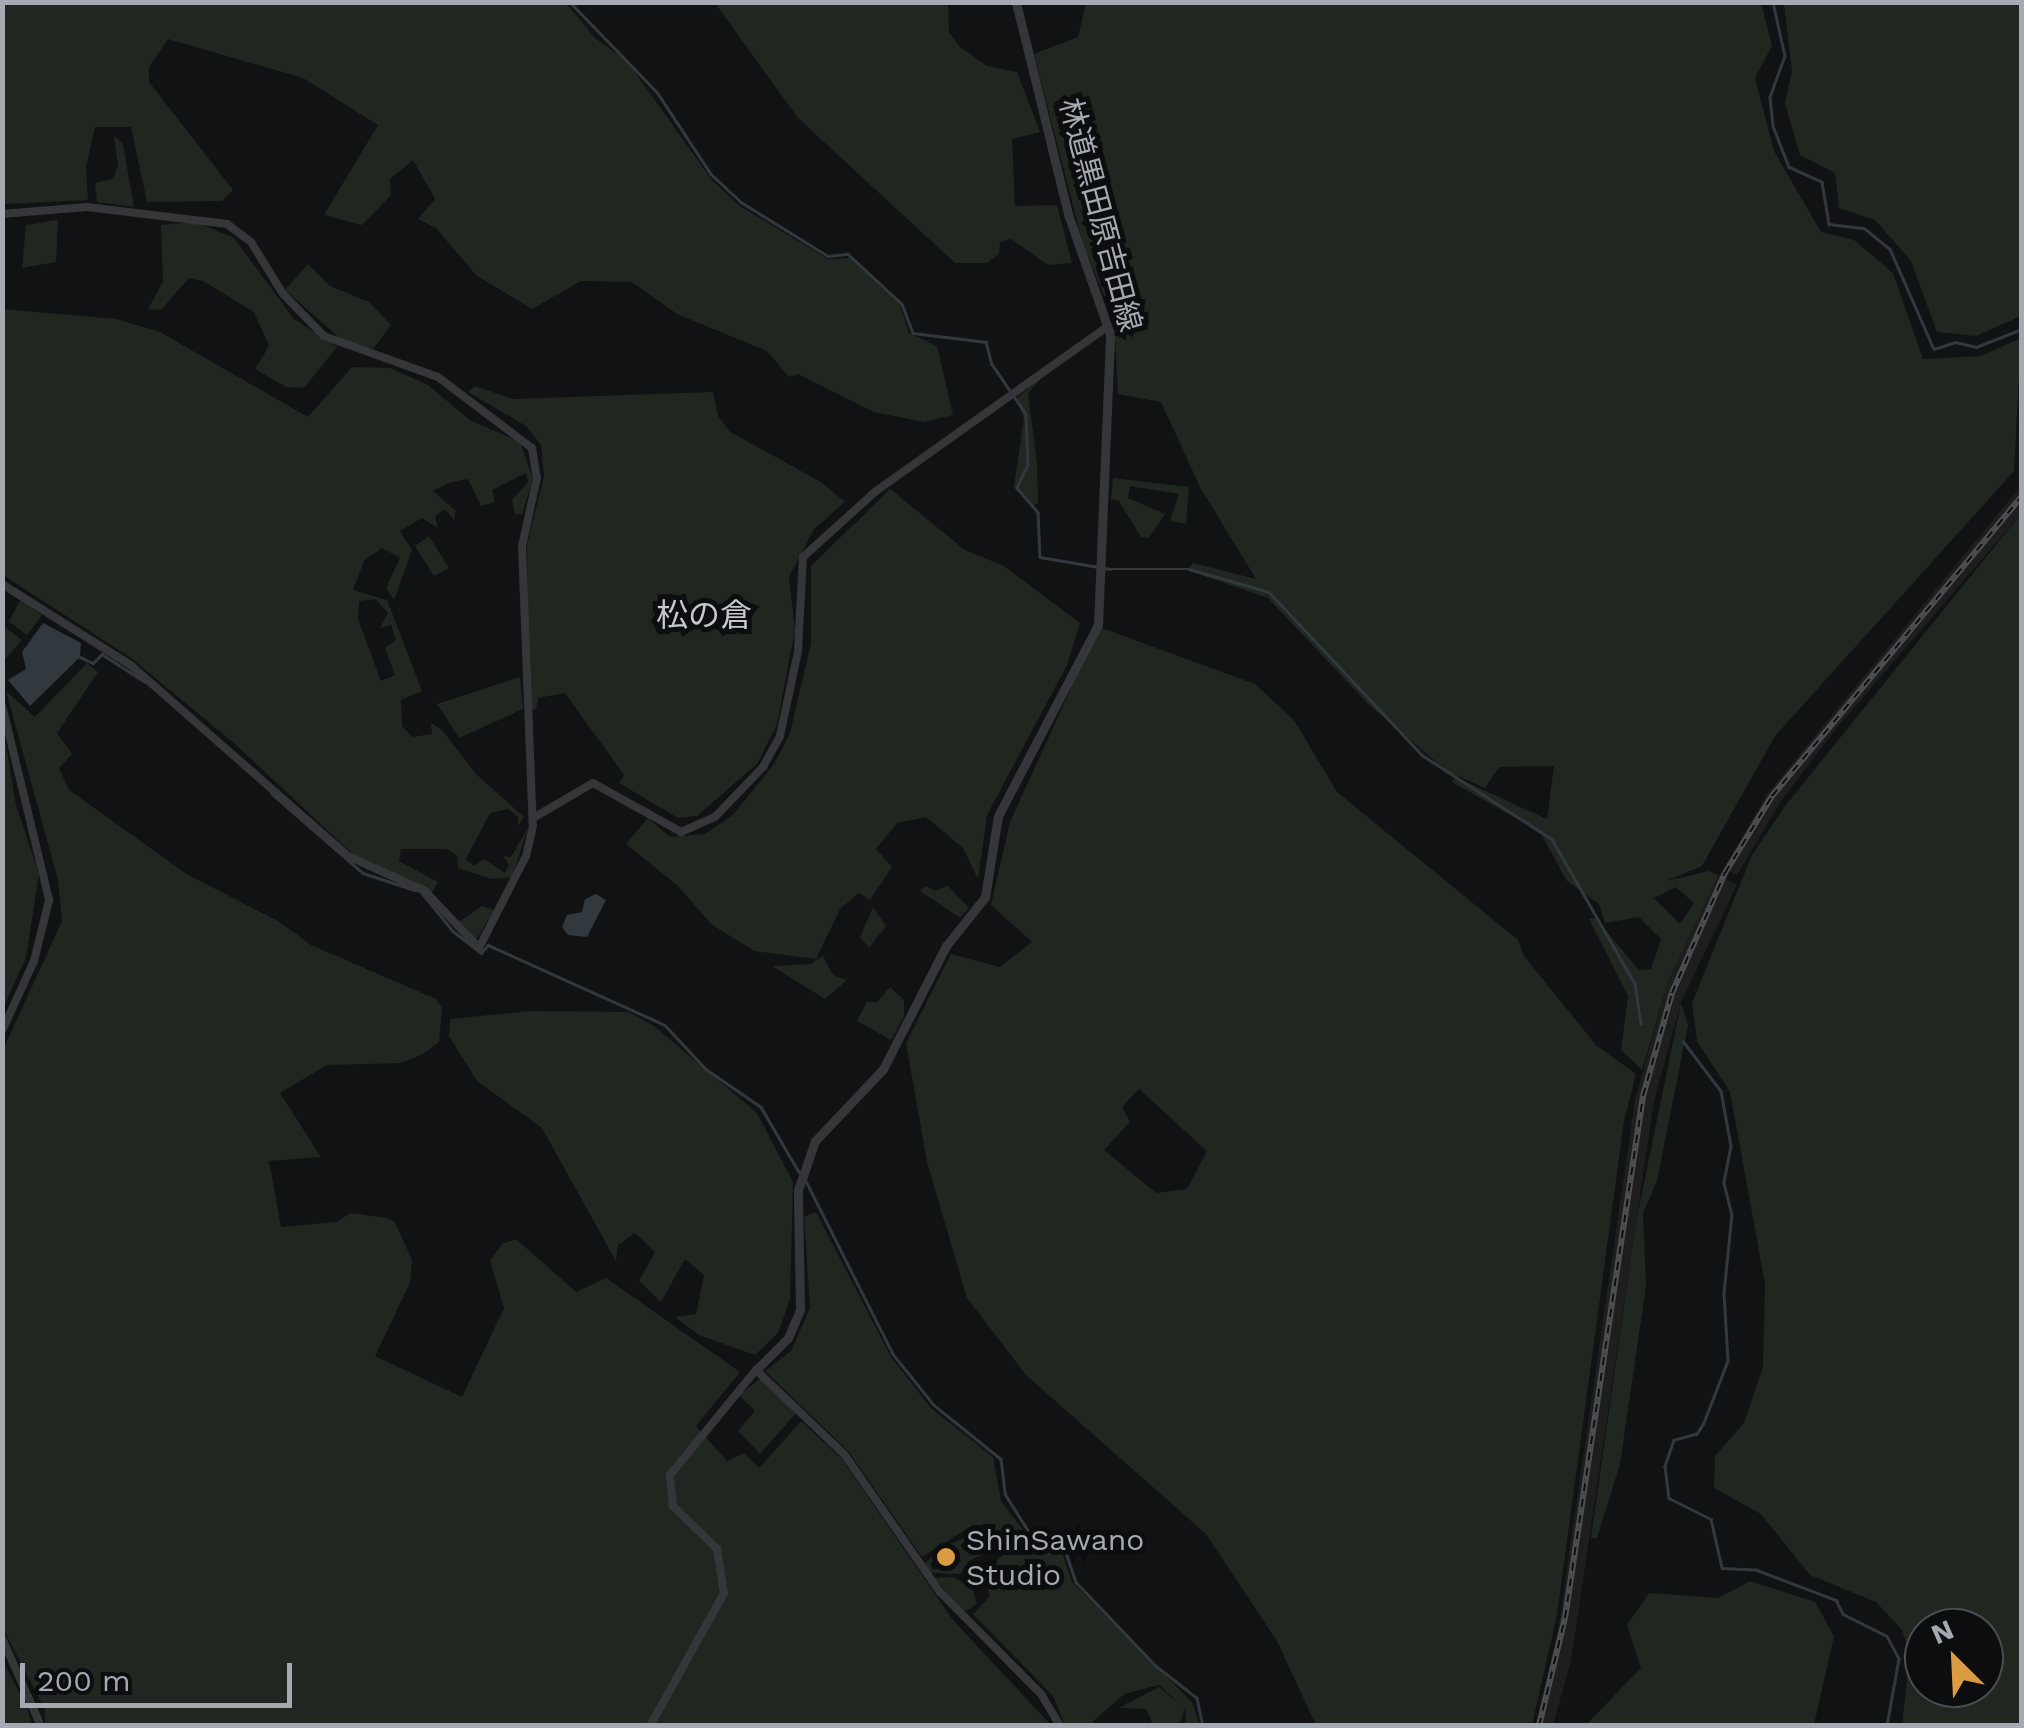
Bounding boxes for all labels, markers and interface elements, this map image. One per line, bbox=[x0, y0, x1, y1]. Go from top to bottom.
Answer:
street label: 林道黒田原吉田線 bbox=[1052, 94, 1148, 336]
district label: 松の倉 bbox=[656, 596, 752, 634]
place label: ShinSawano Studio bbox=[966, 1522, 1144, 1592]
marker: ShinSawano Studio bbox=[935, 1546, 957, 1568]
north arrow bbox=[1904, 1608, 2004, 1708]
text: N bbox=[1926, 1613, 1959, 1651]
scale bar bbox=[25, 1643, 298, 1705]
text: 200 m bbox=[37, 1663, 131, 1698]

